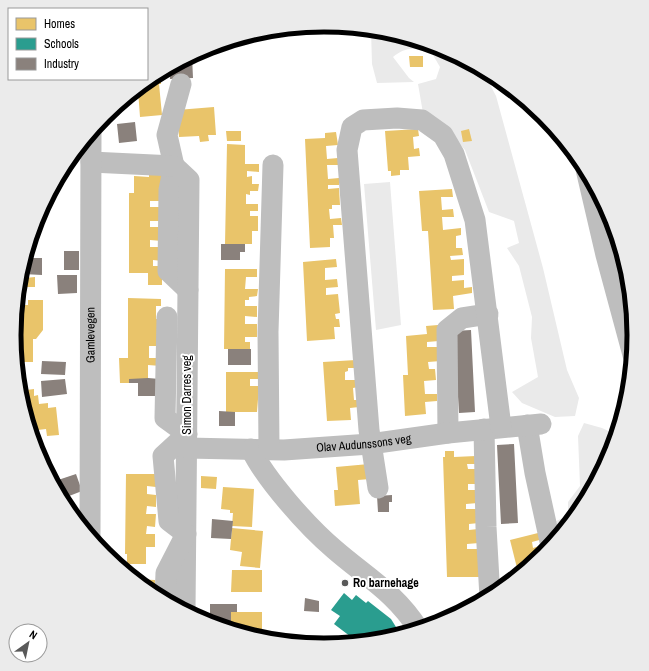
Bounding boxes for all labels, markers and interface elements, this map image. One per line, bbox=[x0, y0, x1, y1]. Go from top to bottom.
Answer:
legend bbox=[8, 8, 148, 80]
text: Homes bbox=[44, 16, 75, 32]
text: Schools bbox=[44, 36, 79, 52]
text: Industry bbox=[44, 56, 79, 72]
street label: Gamlevegen bbox=[82, 307, 99, 363]
street label: Simon Darres veg bbox=[179, 355, 195, 435]
street label: Olav Audunssons veg bbox=[316, 430, 413, 456]
place label: Ro barnehage bbox=[353, 575, 419, 591]
marker: Ro barnehage bbox=[340, 578, 350, 588]
north arrow bbox=[8, 623, 48, 663]
text: N bbox=[27, 627, 40, 642]

